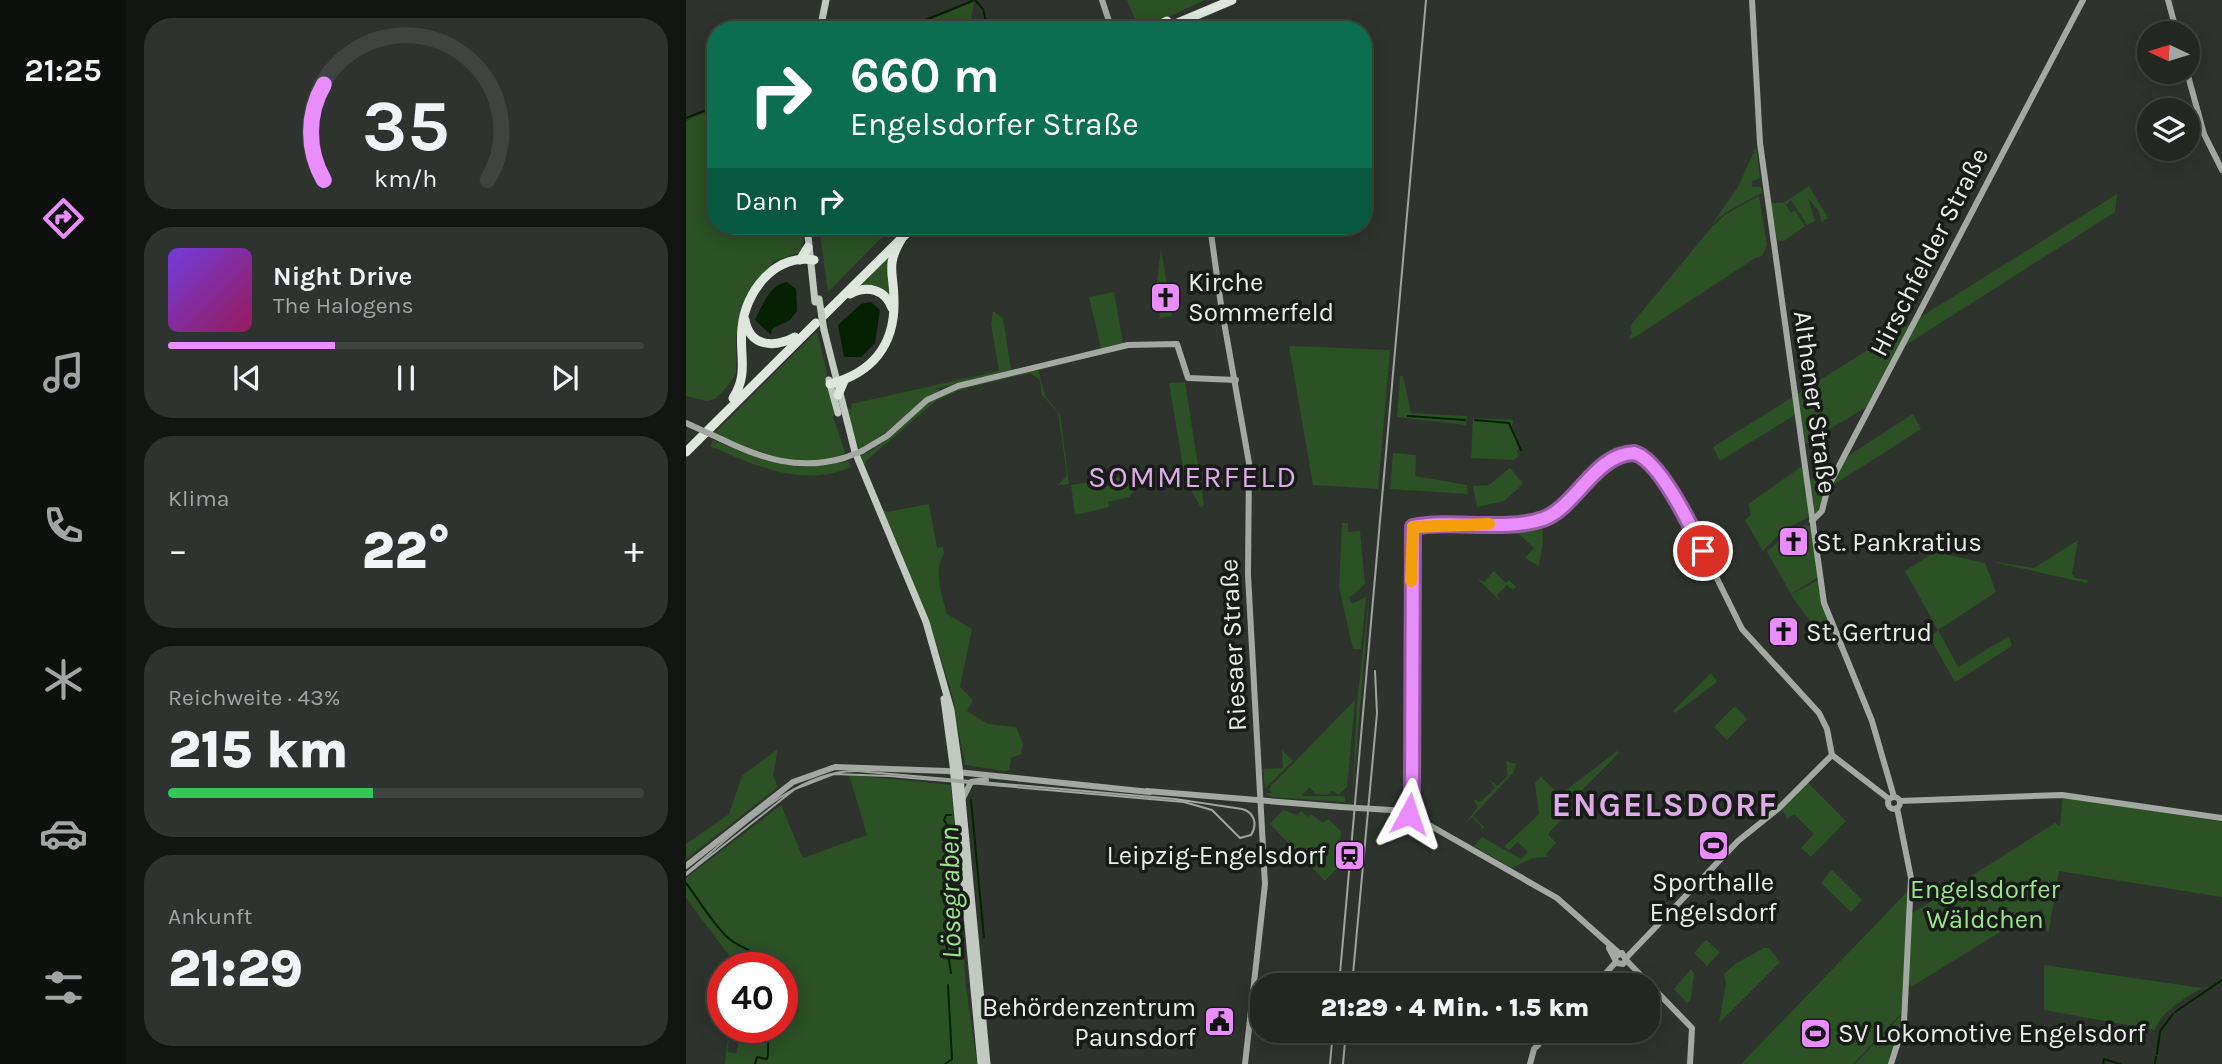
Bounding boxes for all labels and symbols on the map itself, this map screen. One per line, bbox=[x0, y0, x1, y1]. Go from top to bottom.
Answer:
north arrow bbox=[2137, 21, 2200, 84]
street label: Hirschfelder Straße bbox=[1863, 143, 1995, 361]
place label: Kirche Sommerfeld bbox=[1188, 267, 1334, 328]
church icon: Kirche Sommerfeld bbox=[1148, 280, 1182, 314]
street label: Althener Straße bbox=[1787, 309, 1843, 495]
district label: SOMMERFELD bbox=[1088, 459, 1298, 495]
pin bbox=[1673, 521, 1733, 581]
church icon: St. Pankratius bbox=[1776, 525, 1810, 559]
place label: St. Pankratius bbox=[1816, 527, 1982, 558]
street label: Riesaer Straße bbox=[1213, 558, 1253, 732]
church icon: St. Gertrud bbox=[1766, 615, 1800, 649]
place label: St. Gertrud bbox=[1806, 617, 1932, 648]
position arrow bbox=[1372, 777, 1446, 851]
district label: ENGELSDORF bbox=[1552, 786, 1778, 824]
water label: Lösegraben bbox=[932, 826, 968, 960]
sports icon: Sporthalle Engelsdorf bbox=[1696, 829, 1730, 863]
station icon: Leipzig-Engelsdorf bbox=[1332, 838, 1366, 872]
place label: Leipzig-Engelsdorf bbox=[1107, 840, 1327, 871]
place label: Sporthalle Engelsdorf bbox=[1649, 867, 1778, 928]
park label: Engelsdorfer Wäldchen bbox=[1910, 874, 2061, 935]
speed limit sign: 40 bbox=[707, 952, 798, 1043]
place label: Behördenzentrum Paunsdorf bbox=[982, 992, 1197, 1053]
public building icon: Behördenzentrum Paunsdorf bbox=[1202, 1005, 1236, 1039]
sports icon: SV Lokomotive Engelsdorf bbox=[1798, 1016, 1832, 1050]
place label: SV Lokomotive Engelsdorf bbox=[1838, 1018, 2147, 1049]

